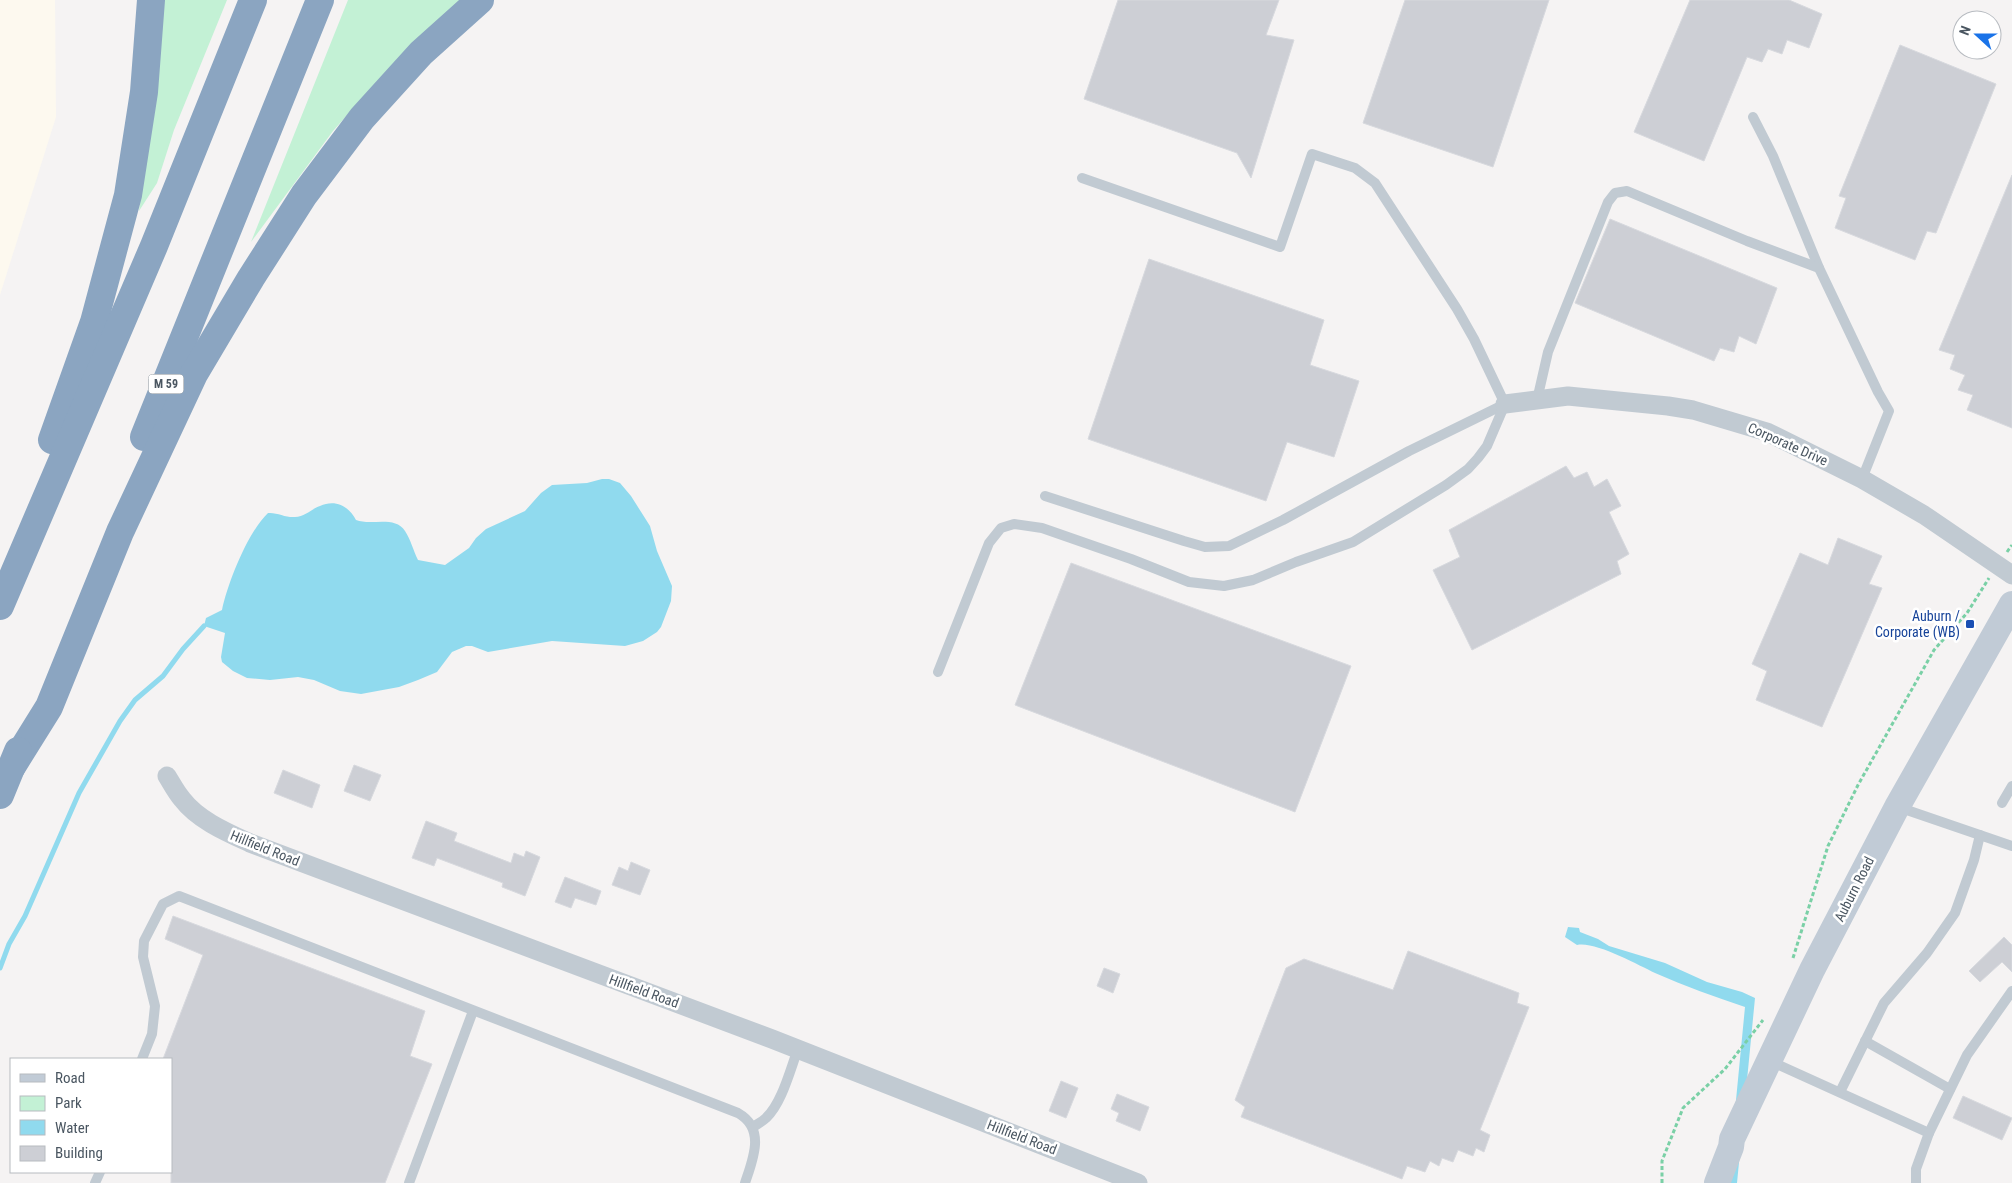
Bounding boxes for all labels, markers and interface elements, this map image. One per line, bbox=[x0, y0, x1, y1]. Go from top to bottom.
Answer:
north arrow bbox=[1952, 10, 2002, 60]
text: N bbox=[1956, 23, 1974, 37]
road number: M 59 bbox=[148, 374, 184, 394]
street label: Corporate Drive bbox=[1746, 419, 1831, 469]
place label: Auburn / Corporate (WB) bbox=[1875, 608, 1960, 641]
marker: Auburn / Corporate (WB) bbox=[1964, 618, 1976, 630]
street label: Hillfield Road bbox=[228, 827, 302, 869]
street label: Auburn Road bbox=[1831, 854, 1877, 924]
street label: Hillfield Road bbox=[607, 971, 681, 1011]
legend bbox=[10, 1058, 172, 1173]
text: Road bbox=[55, 1069, 85, 1087]
text: Park bbox=[55, 1094, 82, 1112]
street label: Hillfield Road bbox=[985, 1116, 1059, 1158]
text: Water bbox=[55, 1119, 90, 1137]
text: Building bbox=[55, 1144, 103, 1162]

